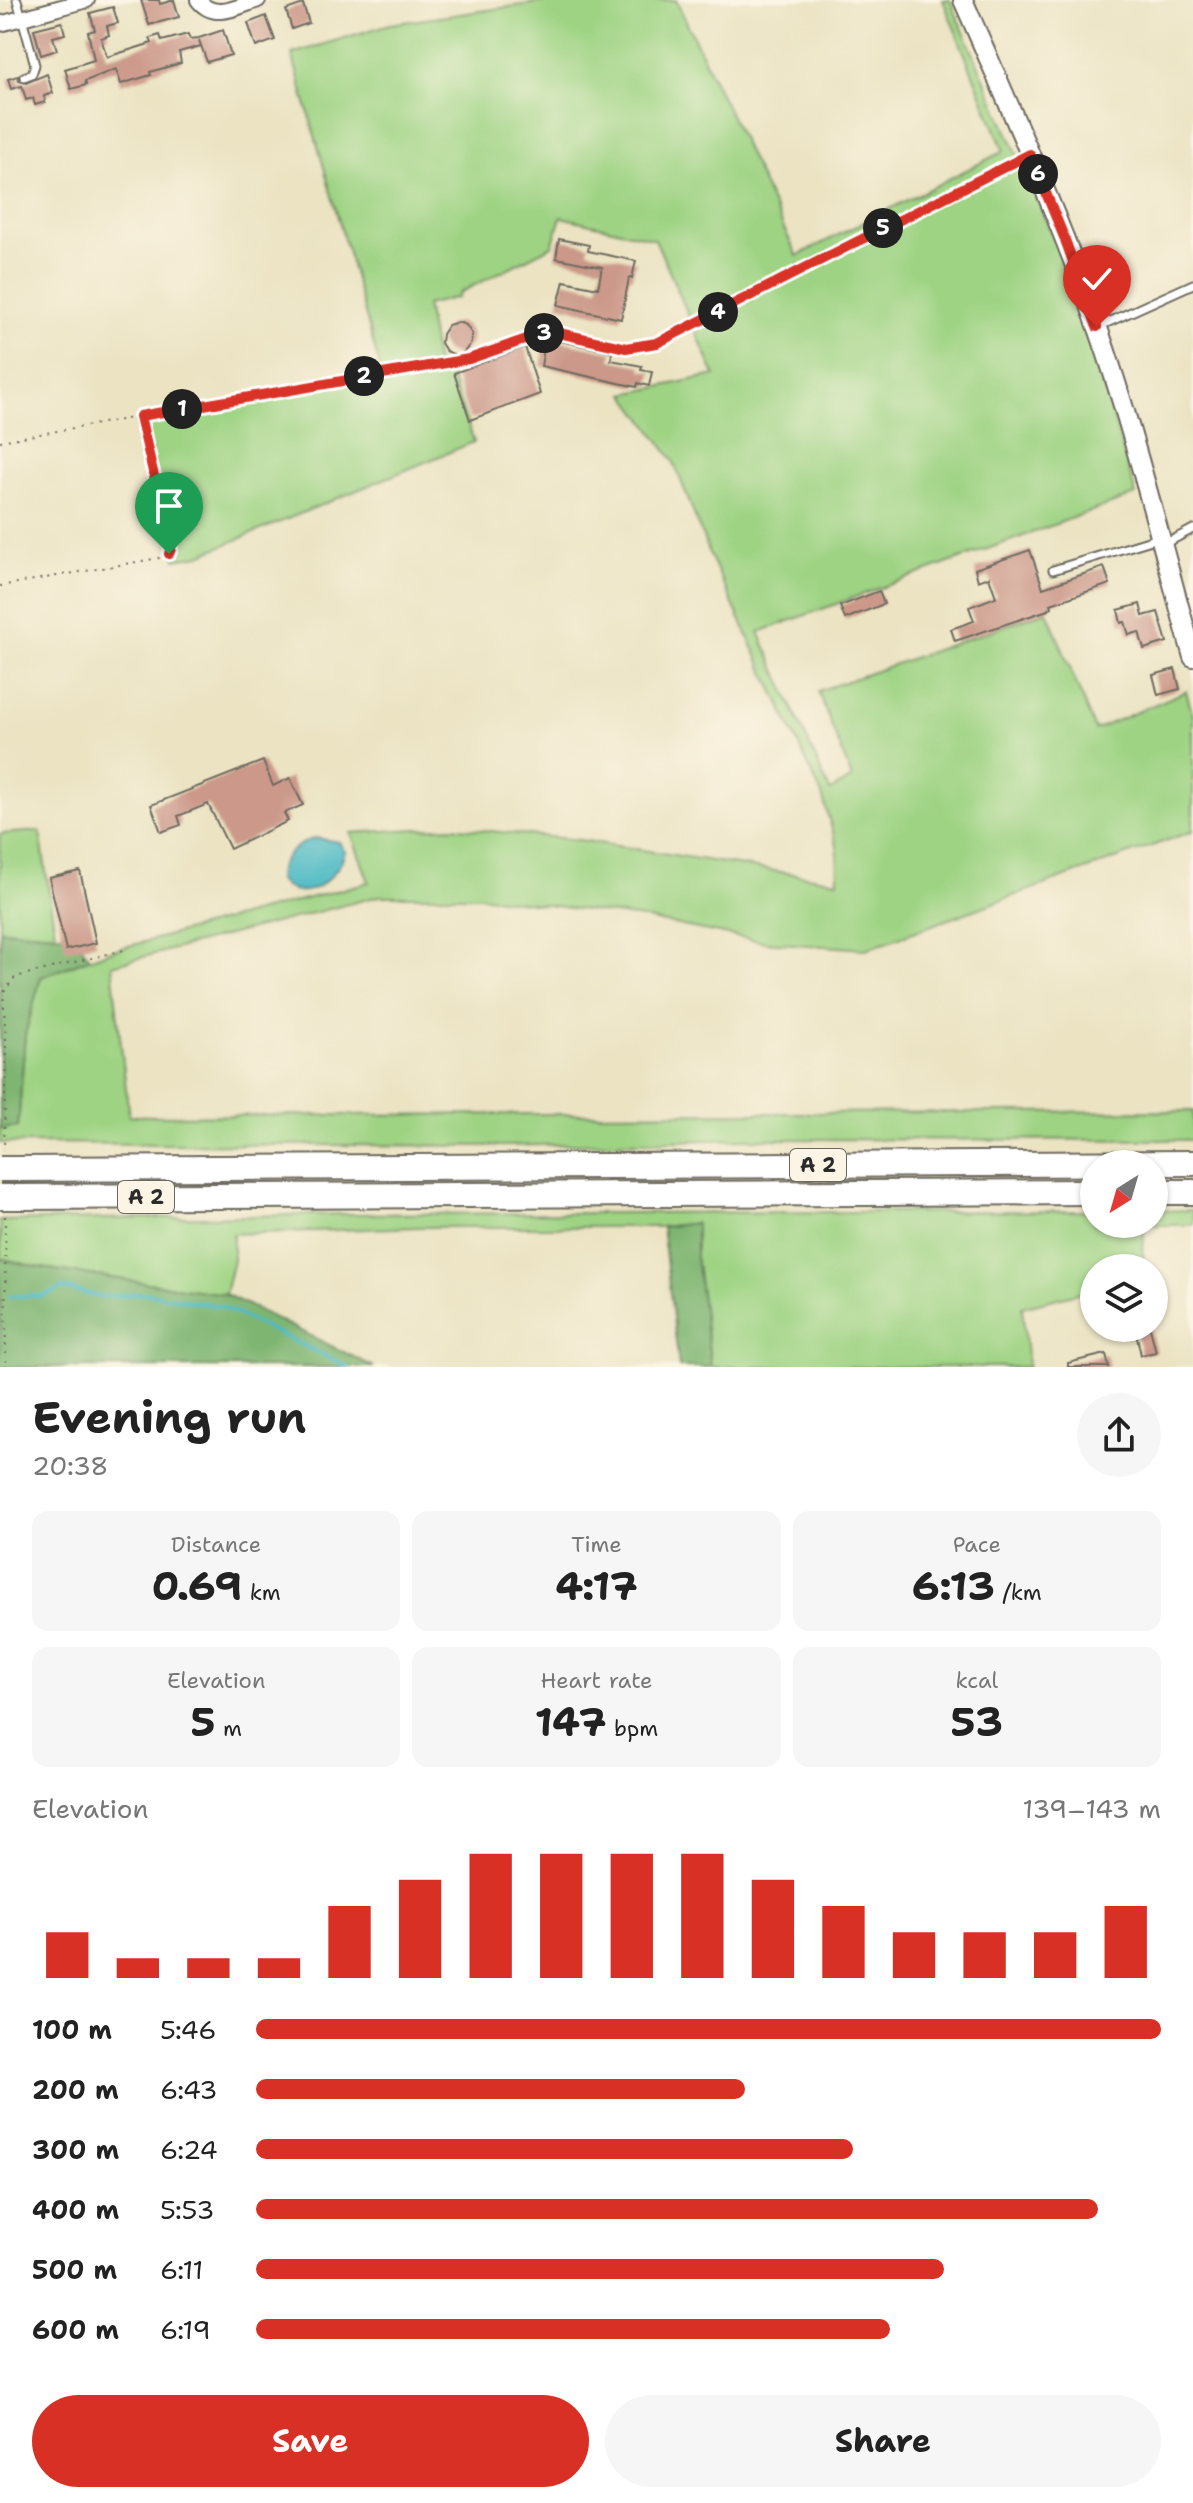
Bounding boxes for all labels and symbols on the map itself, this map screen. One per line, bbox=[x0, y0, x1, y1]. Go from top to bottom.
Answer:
pin: 6 bbox=[1018, 154, 1058, 194]
pin: 5 bbox=[863, 208, 903, 248]
pin bbox=[1063, 245, 1131, 327]
pin: 4 bbox=[698, 292, 738, 332]
pin: 3 bbox=[524, 313, 564, 353]
pin: 2 bbox=[344, 356, 384, 396]
pin: 1 bbox=[162, 389, 202, 429]
pin bbox=[135, 472, 203, 554]
road number: A 2 bbox=[790, 1149, 846, 1181]
north arrow bbox=[1080, 1150, 1168, 1238]
road number: A 2 bbox=[118, 1181, 174, 1213]

